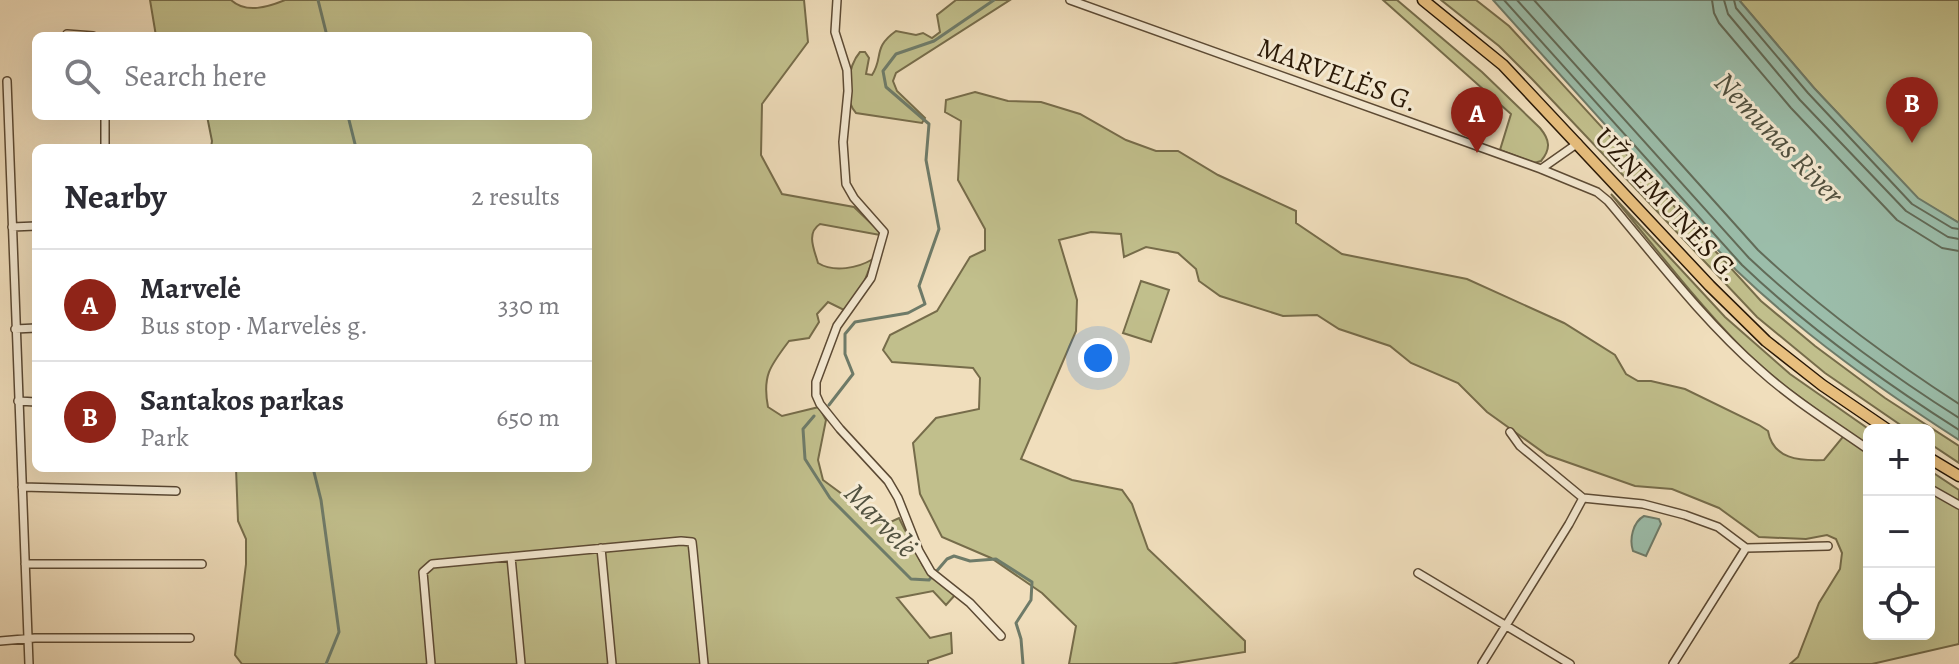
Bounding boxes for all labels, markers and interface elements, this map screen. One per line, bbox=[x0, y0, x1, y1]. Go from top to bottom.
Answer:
street label: MARVELĖS G. bbox=[1252, 28, 1423, 121]
search box bbox=[32, 32, 592, 120]
icon: search bbox=[60, 54, 104, 98]
text: Search here bbox=[124, 56, 267, 96]
water label: Nemunas River bbox=[1706, 63, 1854, 214]
pin: B bbox=[1886, 77, 1938, 143]
pin: A bbox=[1451, 87, 1503, 153]
street label: UŽNEMUNĖS G. bbox=[1586, 119, 1749, 290]
text: Nearby bbox=[64, 173, 167, 220]
text: 2 results bbox=[471, 179, 560, 214]
text: Marvelė bbox=[140, 268, 241, 308]
text: A bbox=[82, 288, 98, 323]
text: 330 m bbox=[498, 288, 560, 323]
text: Bus stop · Marvelės g. bbox=[140, 308, 368, 343]
your location bbox=[1078, 338, 1118, 378]
text: Santakos parkas bbox=[140, 380, 344, 420]
text: B bbox=[82, 400, 98, 435]
text: 650 m bbox=[496, 400, 560, 435]
text: Park bbox=[140, 420, 189, 455]
map controls bbox=[1863, 424, 1935, 640]
button: + bbox=[1863, 424, 1935, 496]
water label: Marvelė bbox=[835, 474, 927, 566]
button: − bbox=[1863, 496, 1935, 568]
button: locate bbox=[1863, 568, 1935, 640]

